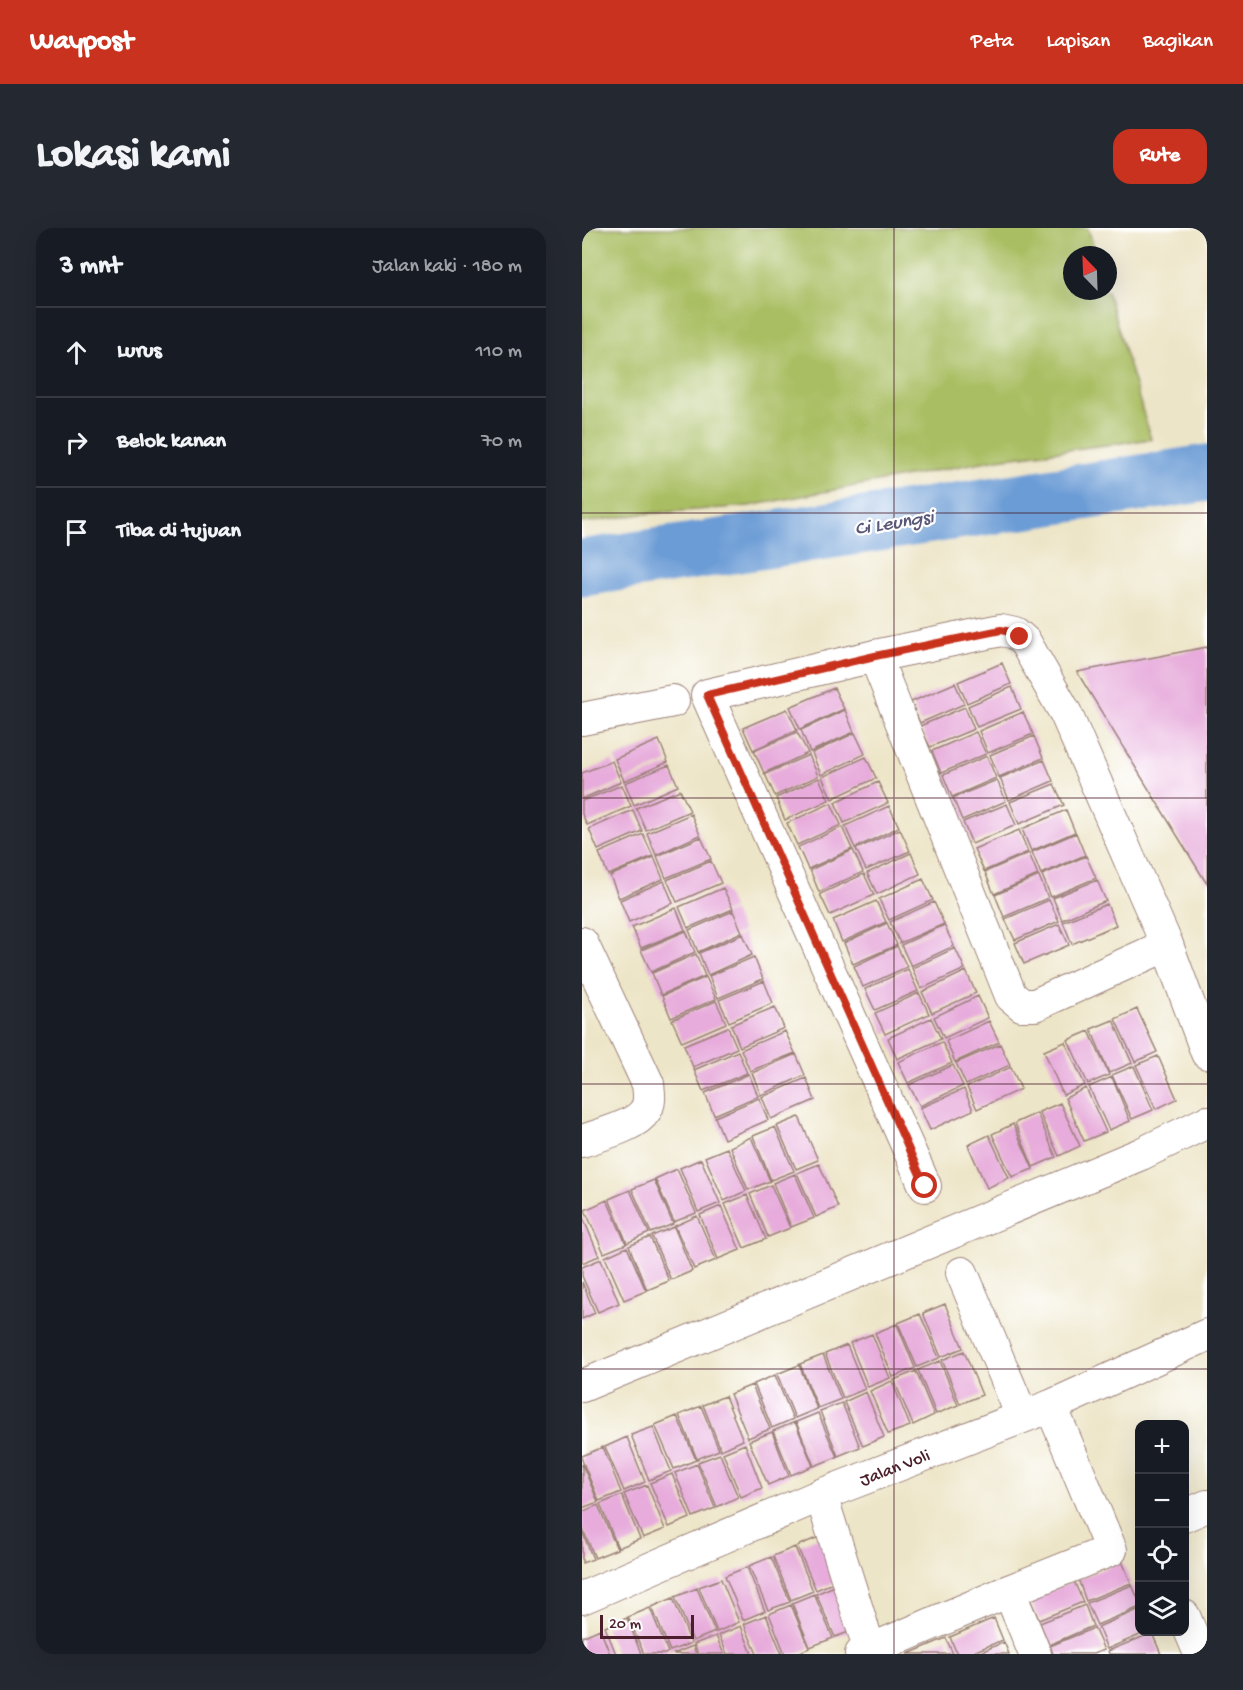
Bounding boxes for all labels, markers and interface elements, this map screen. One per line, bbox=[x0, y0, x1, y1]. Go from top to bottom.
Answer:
text: Waypost bbox=[30, 26, 133, 59]
text: Peta bbox=[971, 30, 1014, 55]
text: Lapisan bbox=[1047, 30, 1110, 55]
text: Bagikan bbox=[1143, 30, 1213, 55]
button: Rute bbox=[1113, 129, 1207, 184]
text: Lokasi kami bbox=[36, 132, 231, 181]
north arrow bbox=[1063, 246, 1117, 300]
text: 3 mnt bbox=[60, 252, 121, 283]
text: Jalan kaki · 180 m bbox=[372, 256, 522, 279]
icon: ahead bbox=[60, 336, 93, 369]
text: Lurus bbox=[117, 339, 162, 365]
text: 110 m bbox=[476, 341, 522, 364]
icon: right bbox=[60, 426, 93, 459]
text: Belok kanan bbox=[117, 429, 226, 455]
text: 70 m bbox=[481, 431, 522, 454]
water label: Ci Leungsi bbox=[853, 506, 938, 542]
icon: arrive bbox=[60, 516, 93, 549]
text: Tiba di tujuan bbox=[117, 519, 241, 545]
route end bbox=[1006, 623, 1032, 649]
route start bbox=[911, 1172, 937, 1198]
map controls bbox=[1135, 1420, 1189, 1636]
button: + bbox=[1135, 1420, 1189, 1474]
street label: Jalan Voli bbox=[857, 1446, 934, 1492]
button: − bbox=[1135, 1474, 1189, 1528]
button: locate bbox=[1135, 1528, 1189, 1582]
button: layers bbox=[1135, 1582, 1189, 1636]
scale bar bbox=[600, 1612, 694, 1640]
text: 20 m bbox=[609, 1616, 641, 1635]

